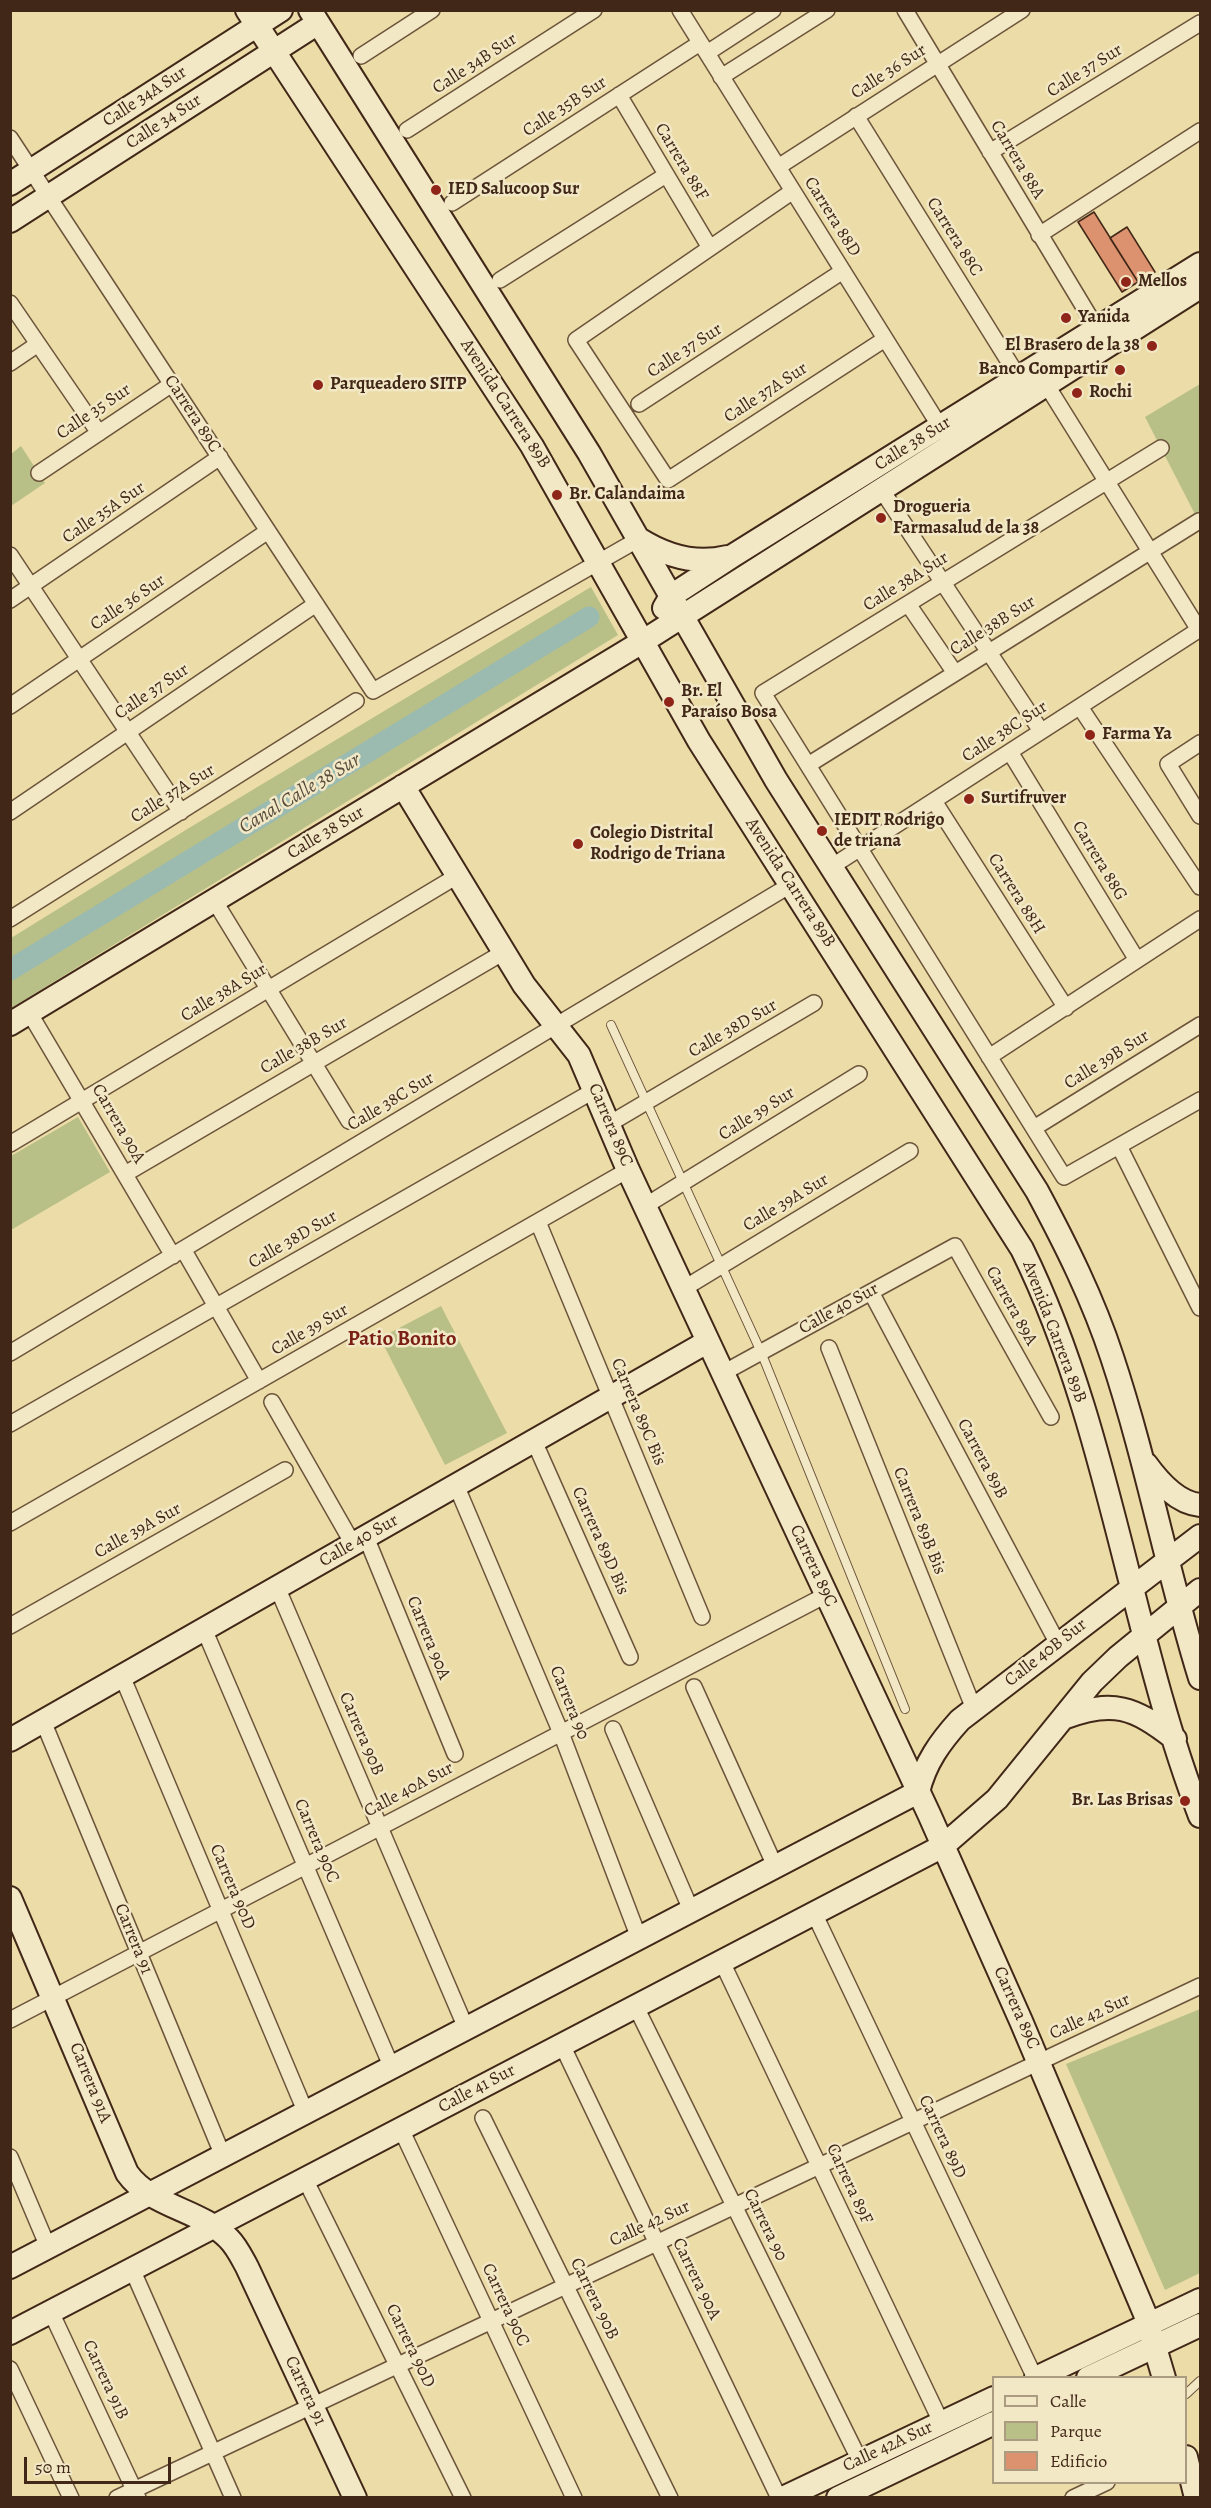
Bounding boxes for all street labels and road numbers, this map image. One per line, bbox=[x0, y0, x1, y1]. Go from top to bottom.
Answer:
street label: Calle 34B Sur bbox=[429, 29, 521, 99]
street label: Calle 37 Sur bbox=[1043, 39, 1127, 103]
street label: Calle 36 Sur bbox=[847, 40, 931, 104]
street label: Calle 34A Sur bbox=[99, 62, 191, 132]
street label: Calle 35B Sur bbox=[519, 72, 611, 142]
street label: Calle 34 Sur bbox=[122, 90, 206, 154]
street label: Carrera 88A bbox=[985, 117, 1049, 203]
street label: Carrera 88F bbox=[649, 119, 713, 205]
street label: Carrera 88D bbox=[799, 173, 865, 261]
street label: Carrera 88C bbox=[921, 194, 987, 280]
street label: Calle 37 Sur bbox=[644, 319, 726, 383]
street label: Avenida Carrera 89B bbox=[455, 335, 555, 473]
street label: Calle 37A Sur bbox=[720, 358, 812, 428]
street label: Carrera 89C bbox=[159, 371, 225, 457]
street label: Calle 35 Sur bbox=[53, 379, 135, 445]
street label: Calle 38 Sur bbox=[871, 412, 955, 476]
street label: Calle 35A Sur bbox=[58, 477, 150, 549]
street label: Calle 38A Sur bbox=[859, 547, 953, 617]
street label: Calle 36 Sur bbox=[86, 570, 170, 636]
street label: Calle 38B Sur bbox=[946, 591, 1040, 661]
street label: Calle 37 Sur bbox=[111, 659, 193, 725]
street label: Calle 38C Sur bbox=[958, 696, 1052, 768]
street label: Calle 37A Sur bbox=[127, 760, 219, 828]
street label: Calle 38 Sur bbox=[284, 802, 368, 864]
street label: Avenida Carrera 89B bbox=[740, 814, 840, 952]
street label: Carrera 88G bbox=[1067, 817, 1131, 905]
street label: Carrera 88H bbox=[983, 850, 1049, 938]
street label: Calle 38A Sur bbox=[177, 959, 271, 1027]
street label: Calle 38D Sur bbox=[685, 995, 781, 1063]
street label: Calle 38B Sur bbox=[257, 1012, 351, 1080]
street label: Calle 39B Sur bbox=[1060, 1025, 1154, 1095]
street label: Calle 38C Sur bbox=[344, 1068, 438, 1136]
street label: Carrera 90A bbox=[87, 1080, 149, 1168]
street label: Carrera 89C bbox=[583, 1080, 637, 1170]
street label: Calle 39 Sur bbox=[715, 1082, 799, 1146]
street label: Calle 39A Sur bbox=[739, 1169, 833, 1237]
street label: Calle 38D Sur bbox=[245, 1206, 341, 1274]
street label: Avenida Carrera 89B bbox=[1017, 1258, 1091, 1406]
street label: Carrera 89A bbox=[980, 1263, 1042, 1349]
street label: Calle 40 Sur bbox=[795, 1278, 883, 1340]
street label: Calle 39 Sur bbox=[268, 1299, 352, 1361]
street label: Carrera 89C Bis bbox=[606, 1355, 670, 1469]
street label: Carrera 89B bbox=[952, 1415, 1012, 1503]
street label: Carrera 89B Bis bbox=[888, 1464, 950, 1578]
street label: Carrera 89D Bis bbox=[567, 1484, 633, 1598]
street label: Calle 39A Sur bbox=[91, 1498, 185, 1564]
street label: Calle 40 Sur bbox=[316, 1510, 402, 1572]
street label: Carrera 89C bbox=[785, 1521, 841, 1611]
street label: Carrera 90A bbox=[401, 1593, 455, 1683]
street label: Calle 40B Sur bbox=[1001, 1614, 1091, 1692]
street label: Carrera 90 bbox=[544, 1663, 594, 1743]
street label: Carrera 90B bbox=[334, 1689, 388, 1779]
street label: Calle 40A Sur bbox=[361, 1757, 457, 1823]
street label: Carrera 90C bbox=[289, 1796, 343, 1886]
street label: Carrera 90D bbox=[204, 1841, 260, 1933]
street label: Carrera 91 bbox=[109, 1900, 157, 1978]
street label: Carrera 89C bbox=[988, 1963, 1044, 2053]
street label: Calle 42 Sur bbox=[1046, 1989, 1134, 2045]
street label: Carrera 91A bbox=[64, 2040, 116, 2126]
street label: Calle 41 Sur bbox=[435, 2060, 519, 2118]
street label: Carrera 89D bbox=[913, 2092, 971, 2182]
street label: Carrera 89F bbox=[821, 2140, 877, 2228]
street label: Carrera 90 bbox=[738, 2185, 792, 2265]
street label: Calle 42 Sur bbox=[606, 2196, 694, 2252]
street label: Carrera 90A bbox=[667, 2235, 725, 2323]
street label: Carrera 90B bbox=[565, 2254, 623, 2344]
street label: Carrera 90C bbox=[476, 2260, 534, 2350]
street label: Carrera 90D bbox=[380, 2301, 440, 2391]
street label: Carrera 91B bbox=[77, 2337, 133, 2423]
street label: Carrera 91 bbox=[280, 2353, 330, 2429]
street label: Calle 42A Sur bbox=[839, 2417, 937, 2477]

